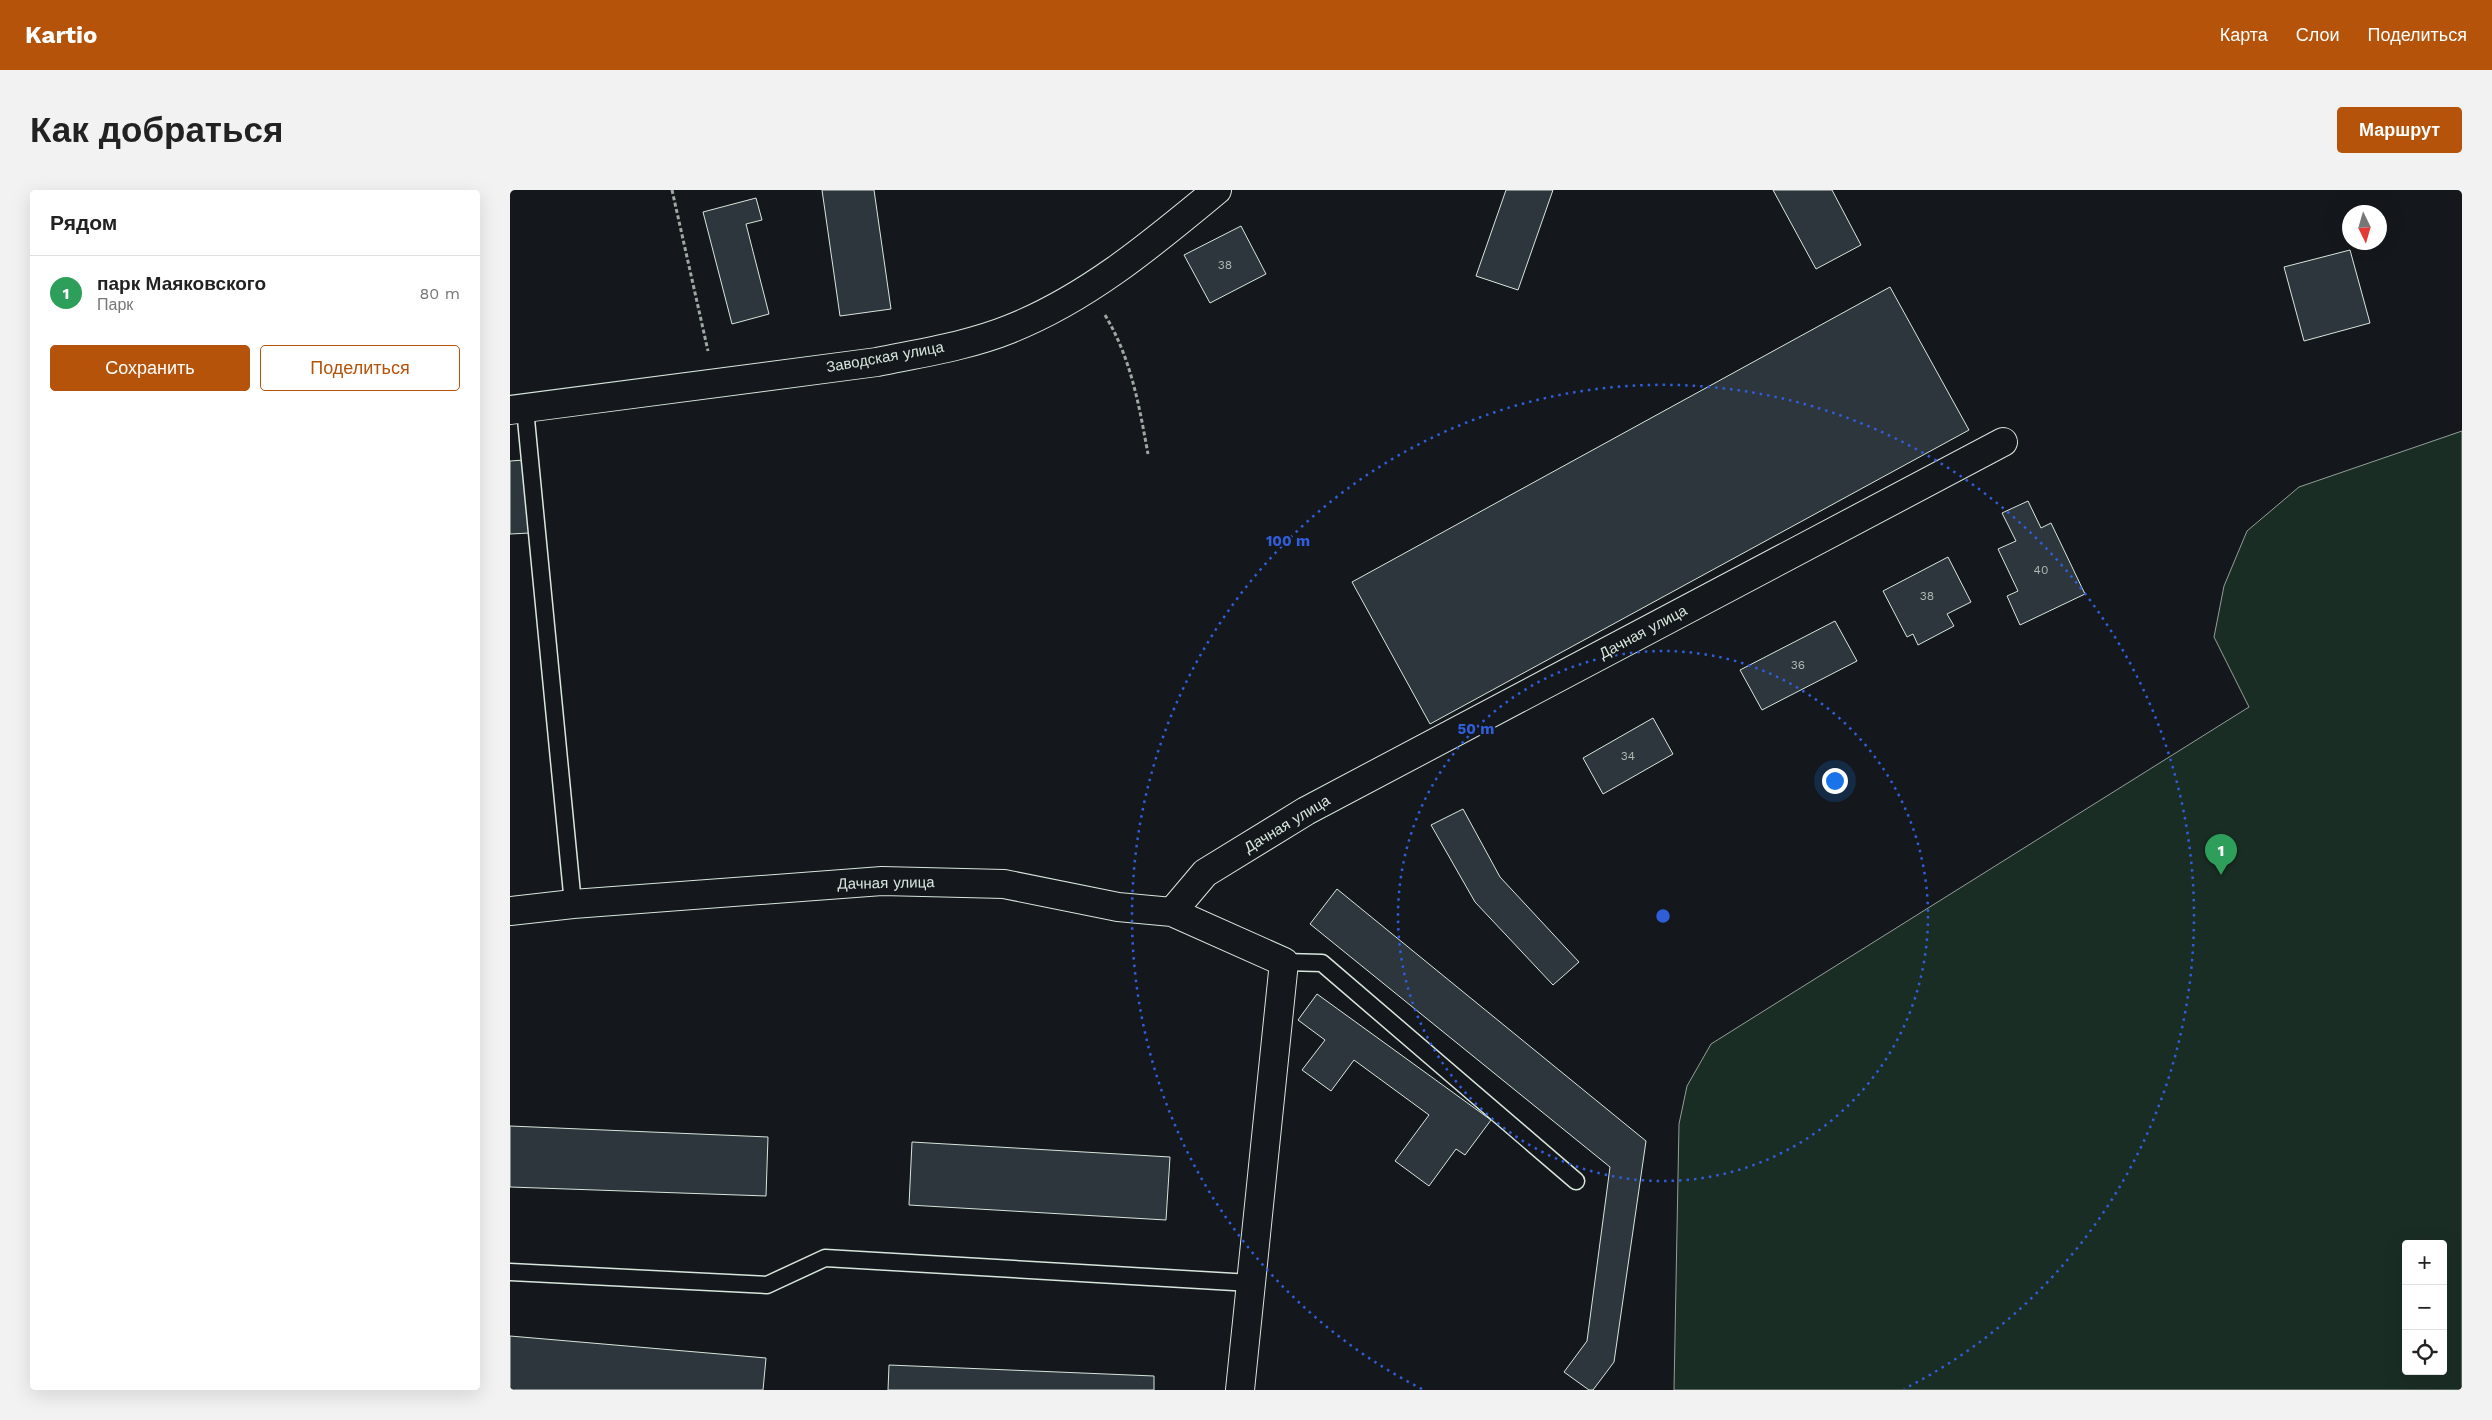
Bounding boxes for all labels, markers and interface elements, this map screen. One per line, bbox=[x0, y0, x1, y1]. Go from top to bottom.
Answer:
text: Kartio bbox=[25, 21, 97, 49]
text: Карта bbox=[2220, 24, 2268, 45]
text: Слои bbox=[2296, 24, 2340, 45]
text: Поделиться bbox=[2368, 24, 2467, 45]
button: Маршрут bbox=[2337, 107, 2462, 153]
text: Как добраться bbox=[30, 109, 283, 151]
north arrow bbox=[2342, 205, 2387, 250]
text: Рядом bbox=[50, 210, 117, 235]
house number: 38 bbox=[1218, 258, 1232, 272]
text: парк Маяковского bbox=[97, 272, 266, 295]
text: 1 bbox=[63, 284, 69, 303]
text: 80 m bbox=[419, 284, 460, 303]
text: Парк bbox=[97, 295, 133, 314]
street label: Заводская улица bbox=[825, 338, 946, 376]
button: Сохранить bbox=[50, 345, 250, 391]
button: Поделиться bbox=[260, 345, 460, 391]
text: 100 m bbox=[1266, 532, 1310, 550]
house number: 40 bbox=[2034, 563, 2048, 577]
house number: 38 bbox=[1920, 589, 1934, 603]
street label: Дачная улица bbox=[1596, 601, 1691, 663]
house number: 36 bbox=[1791, 658, 1805, 672]
text: 50 m bbox=[1458, 720, 1494, 738]
house number: 34 bbox=[1621, 749, 1635, 763]
your location bbox=[1822, 768, 1848, 794]
street label: Дачная улица bbox=[1241, 791, 1334, 857]
pin: 1 bbox=[2205, 834, 2237, 875]
street label: Дачная улица bbox=[837, 873, 935, 893]
centre of rings bbox=[1654, 907, 1672, 925]
map controls bbox=[2402, 1240, 2447, 1375]
button: + bbox=[2402, 1240, 2447, 1285]
button: − bbox=[2402, 1285, 2447, 1330]
button: locate bbox=[2402, 1330, 2447, 1375]

